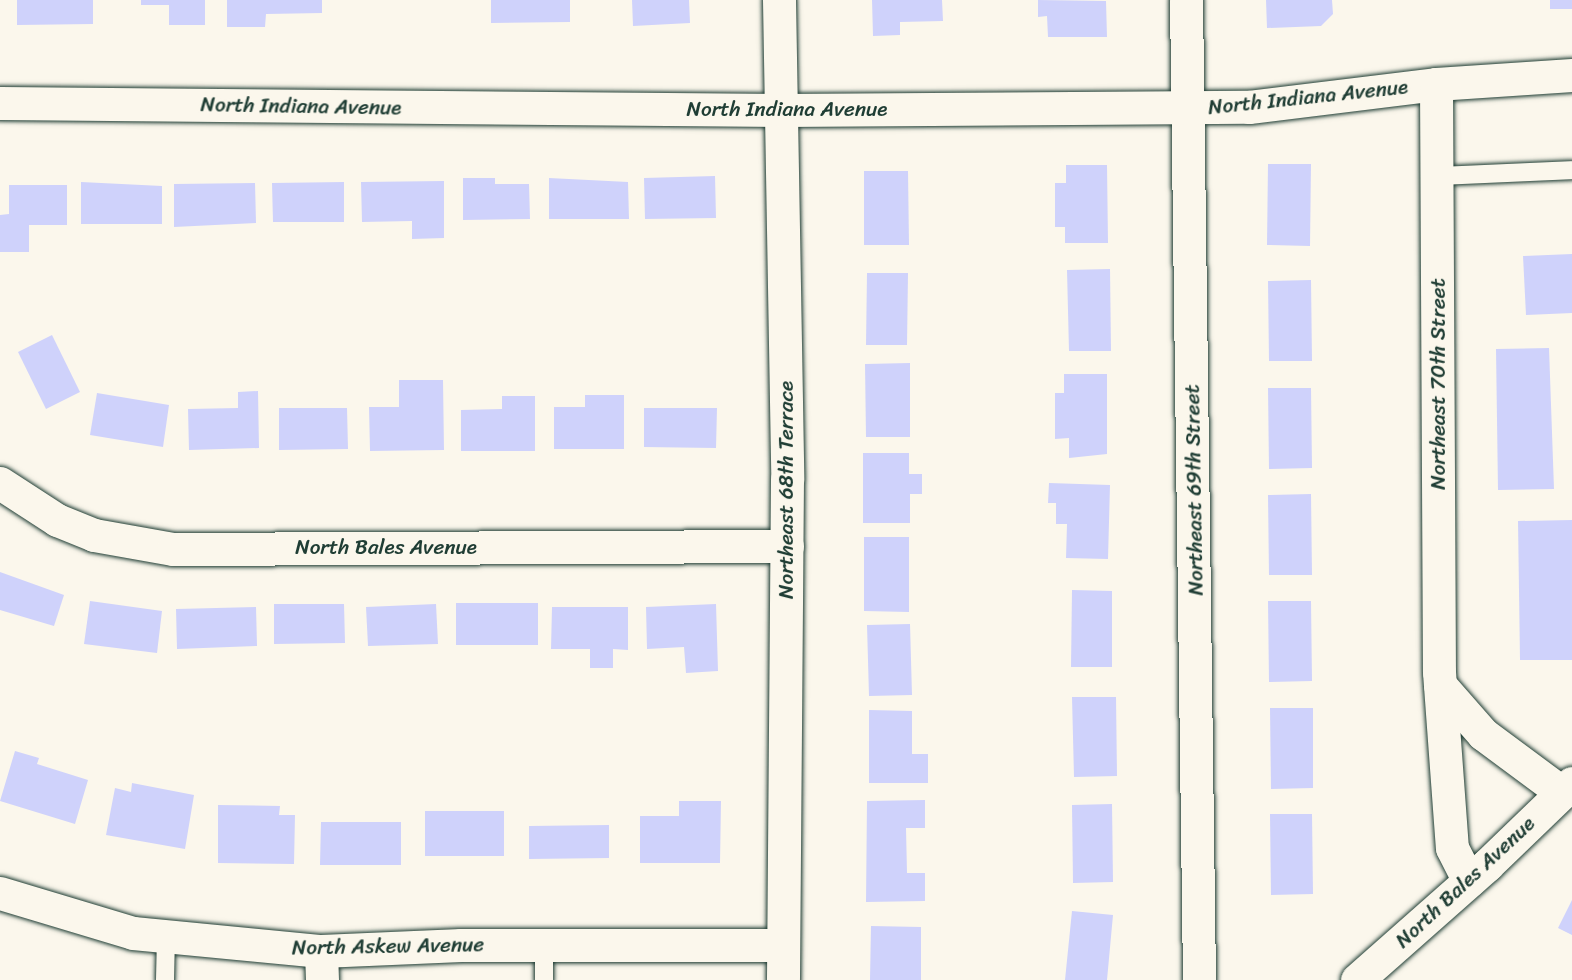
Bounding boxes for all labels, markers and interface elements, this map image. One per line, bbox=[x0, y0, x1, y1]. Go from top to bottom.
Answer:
street label: North Indiana Avenue bbox=[1207, 74, 1409, 120]
street label: North Indiana Avenue bbox=[200, 92, 402, 120]
street label: North Indiana Avenue bbox=[687, 96, 887, 122]
street label: Northeast 70th Street bbox=[1425, 278, 1451, 490]
street label: Northeast 68th Terrace bbox=[773, 381, 799, 599]
street label: Northeast 69th Street bbox=[1180, 384, 1208, 596]
street label: North Bales Avenue bbox=[295, 534, 477, 560]
street label: North Bales Avenue bbox=[1390, 811, 1540, 953]
street label: North Askew Avenue bbox=[292, 932, 484, 960]

